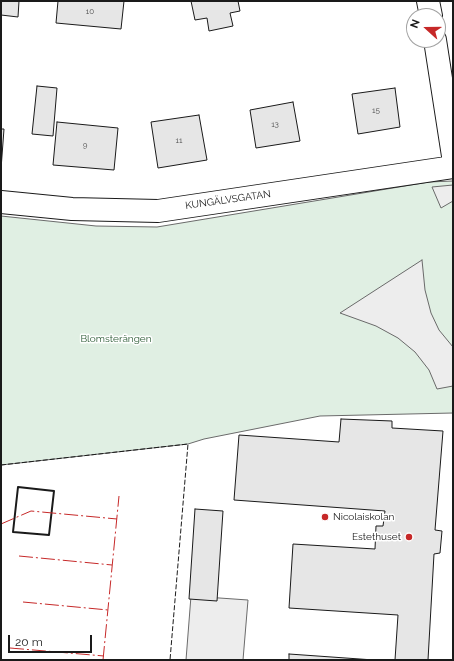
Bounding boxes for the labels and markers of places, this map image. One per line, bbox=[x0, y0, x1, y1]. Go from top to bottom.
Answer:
place label: Nicolaiskolan bbox=[333, 511, 394, 523]
marker: Nicolaiskolan bbox=[320, 512, 330, 522]
place label: Estethuset bbox=[352, 531, 401, 543]
marker: Estethuset bbox=[404, 532, 414, 542]

